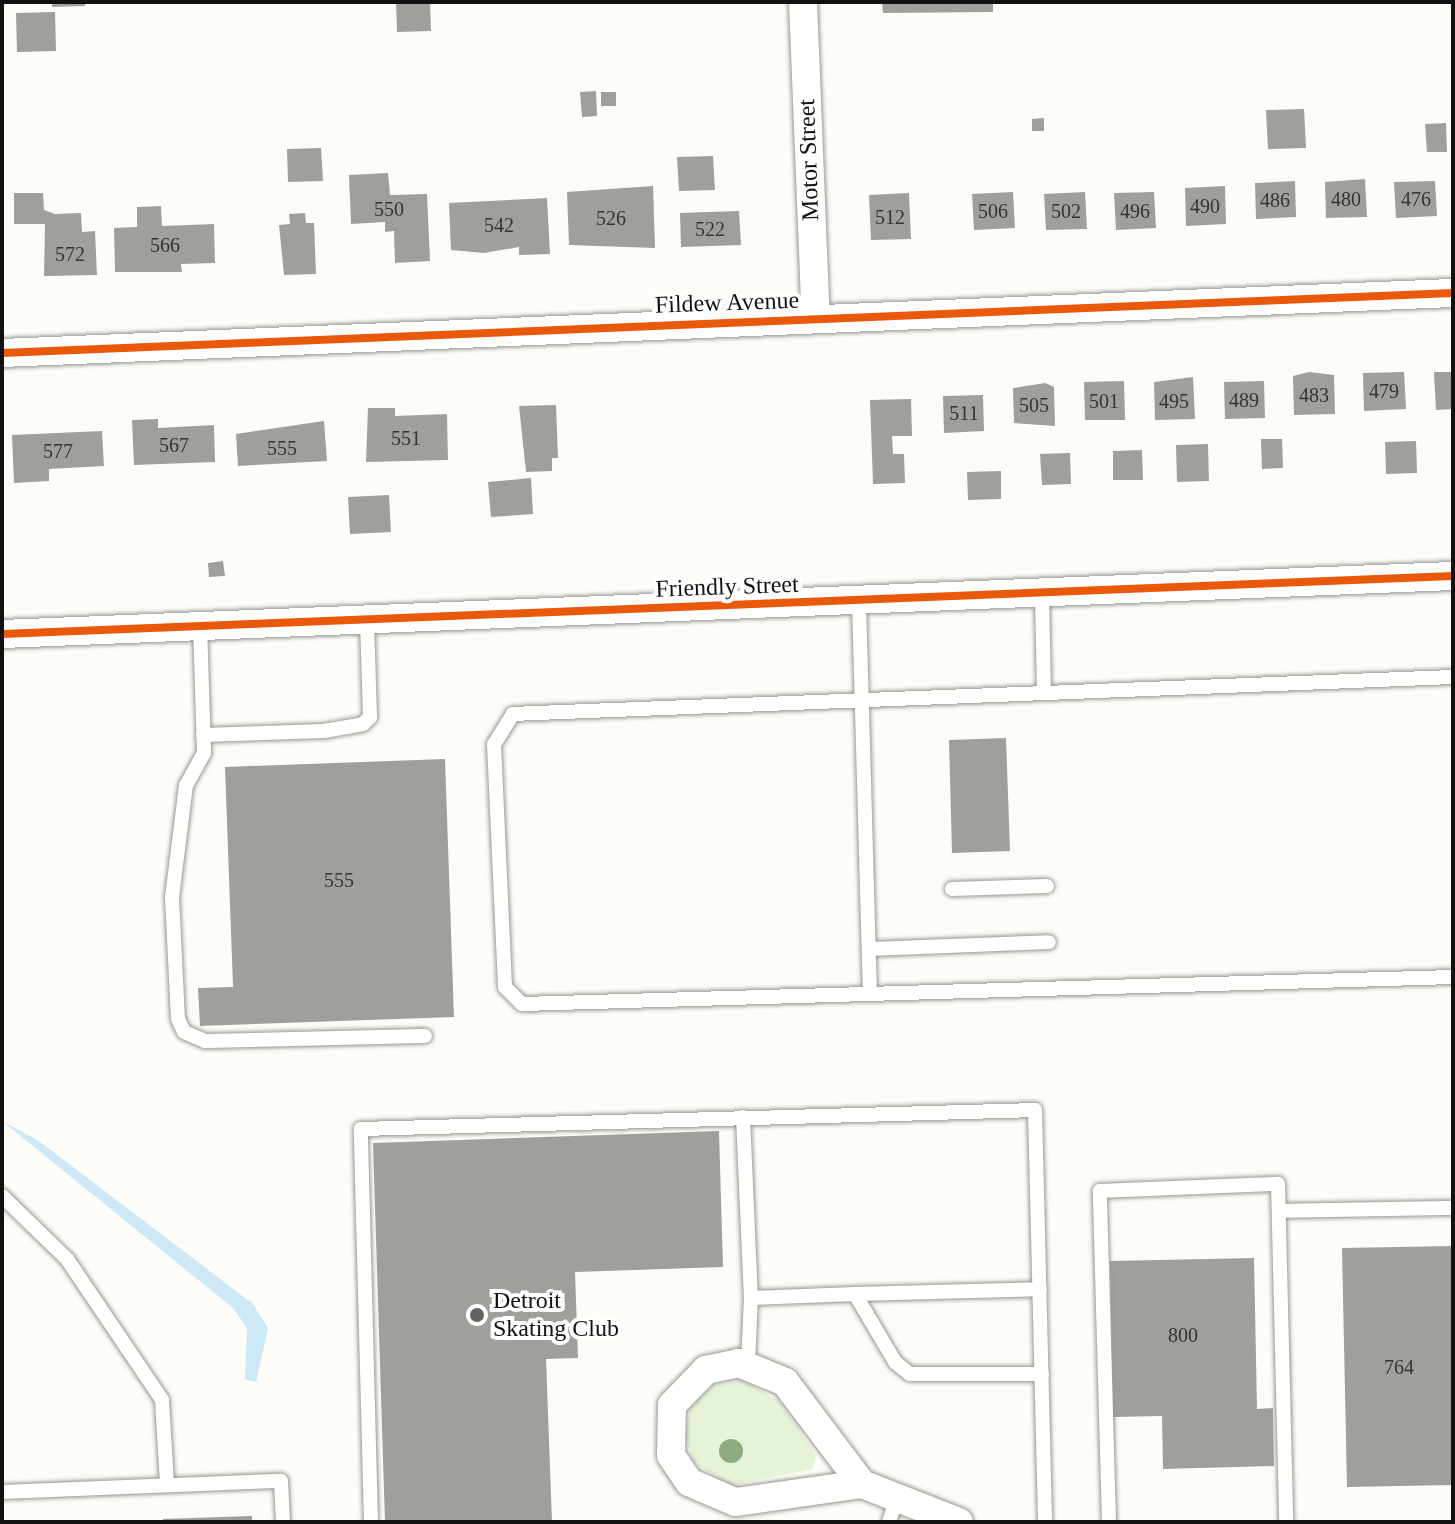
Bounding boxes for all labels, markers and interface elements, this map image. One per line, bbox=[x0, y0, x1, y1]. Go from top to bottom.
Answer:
street label: Motor Street bbox=[792, 99, 826, 221]
house number: 480 bbox=[1331, 187, 1361, 211]
house number: 476 bbox=[1401, 187, 1431, 211]
house number: 486 bbox=[1260, 188, 1290, 212]
house number: 490 bbox=[1190, 194, 1220, 218]
house number: 550 bbox=[374, 197, 404, 221]
house number: 506 bbox=[978, 199, 1008, 223]
house number: 502 bbox=[1051, 199, 1081, 223]
house number: 496 bbox=[1120, 199, 1150, 223]
house number: 512 bbox=[875, 205, 905, 229]
house number: 526 bbox=[596, 206, 626, 230]
house number: 542 bbox=[484, 213, 514, 237]
house number: 522 bbox=[695, 217, 725, 241]
house number: 566 bbox=[150, 233, 180, 257]
house number: 572 bbox=[55, 242, 85, 266]
street label: Fildew Avenue bbox=[654, 286, 800, 320]
house number: 479 bbox=[1369, 379, 1399, 403]
house number: 483 bbox=[1299, 383, 1329, 407]
house number: 489 bbox=[1229, 388, 1259, 412]
house number: 501 bbox=[1089, 389, 1119, 413]
house number: 495 bbox=[1159, 389, 1189, 413]
house number: 505 bbox=[1019, 393, 1049, 417]
house number: 511 bbox=[949, 401, 979, 425]
house number: 551 bbox=[391, 426, 421, 450]
house number: 567 bbox=[159, 433, 189, 457]
house number: 555 bbox=[267, 436, 297, 460]
house number: 577 bbox=[43, 439, 73, 463]
street label: Friendly Street bbox=[655, 570, 799, 604]
house number: 555 bbox=[324, 868, 354, 892]
place label: Detroit Skating Club bbox=[493, 1287, 619, 1343]
marker: Detroit Skating Club bbox=[468, 1306, 486, 1324]
house number: 800 bbox=[1168, 1323, 1198, 1347]
house number: 764 bbox=[1384, 1355, 1414, 1379]

